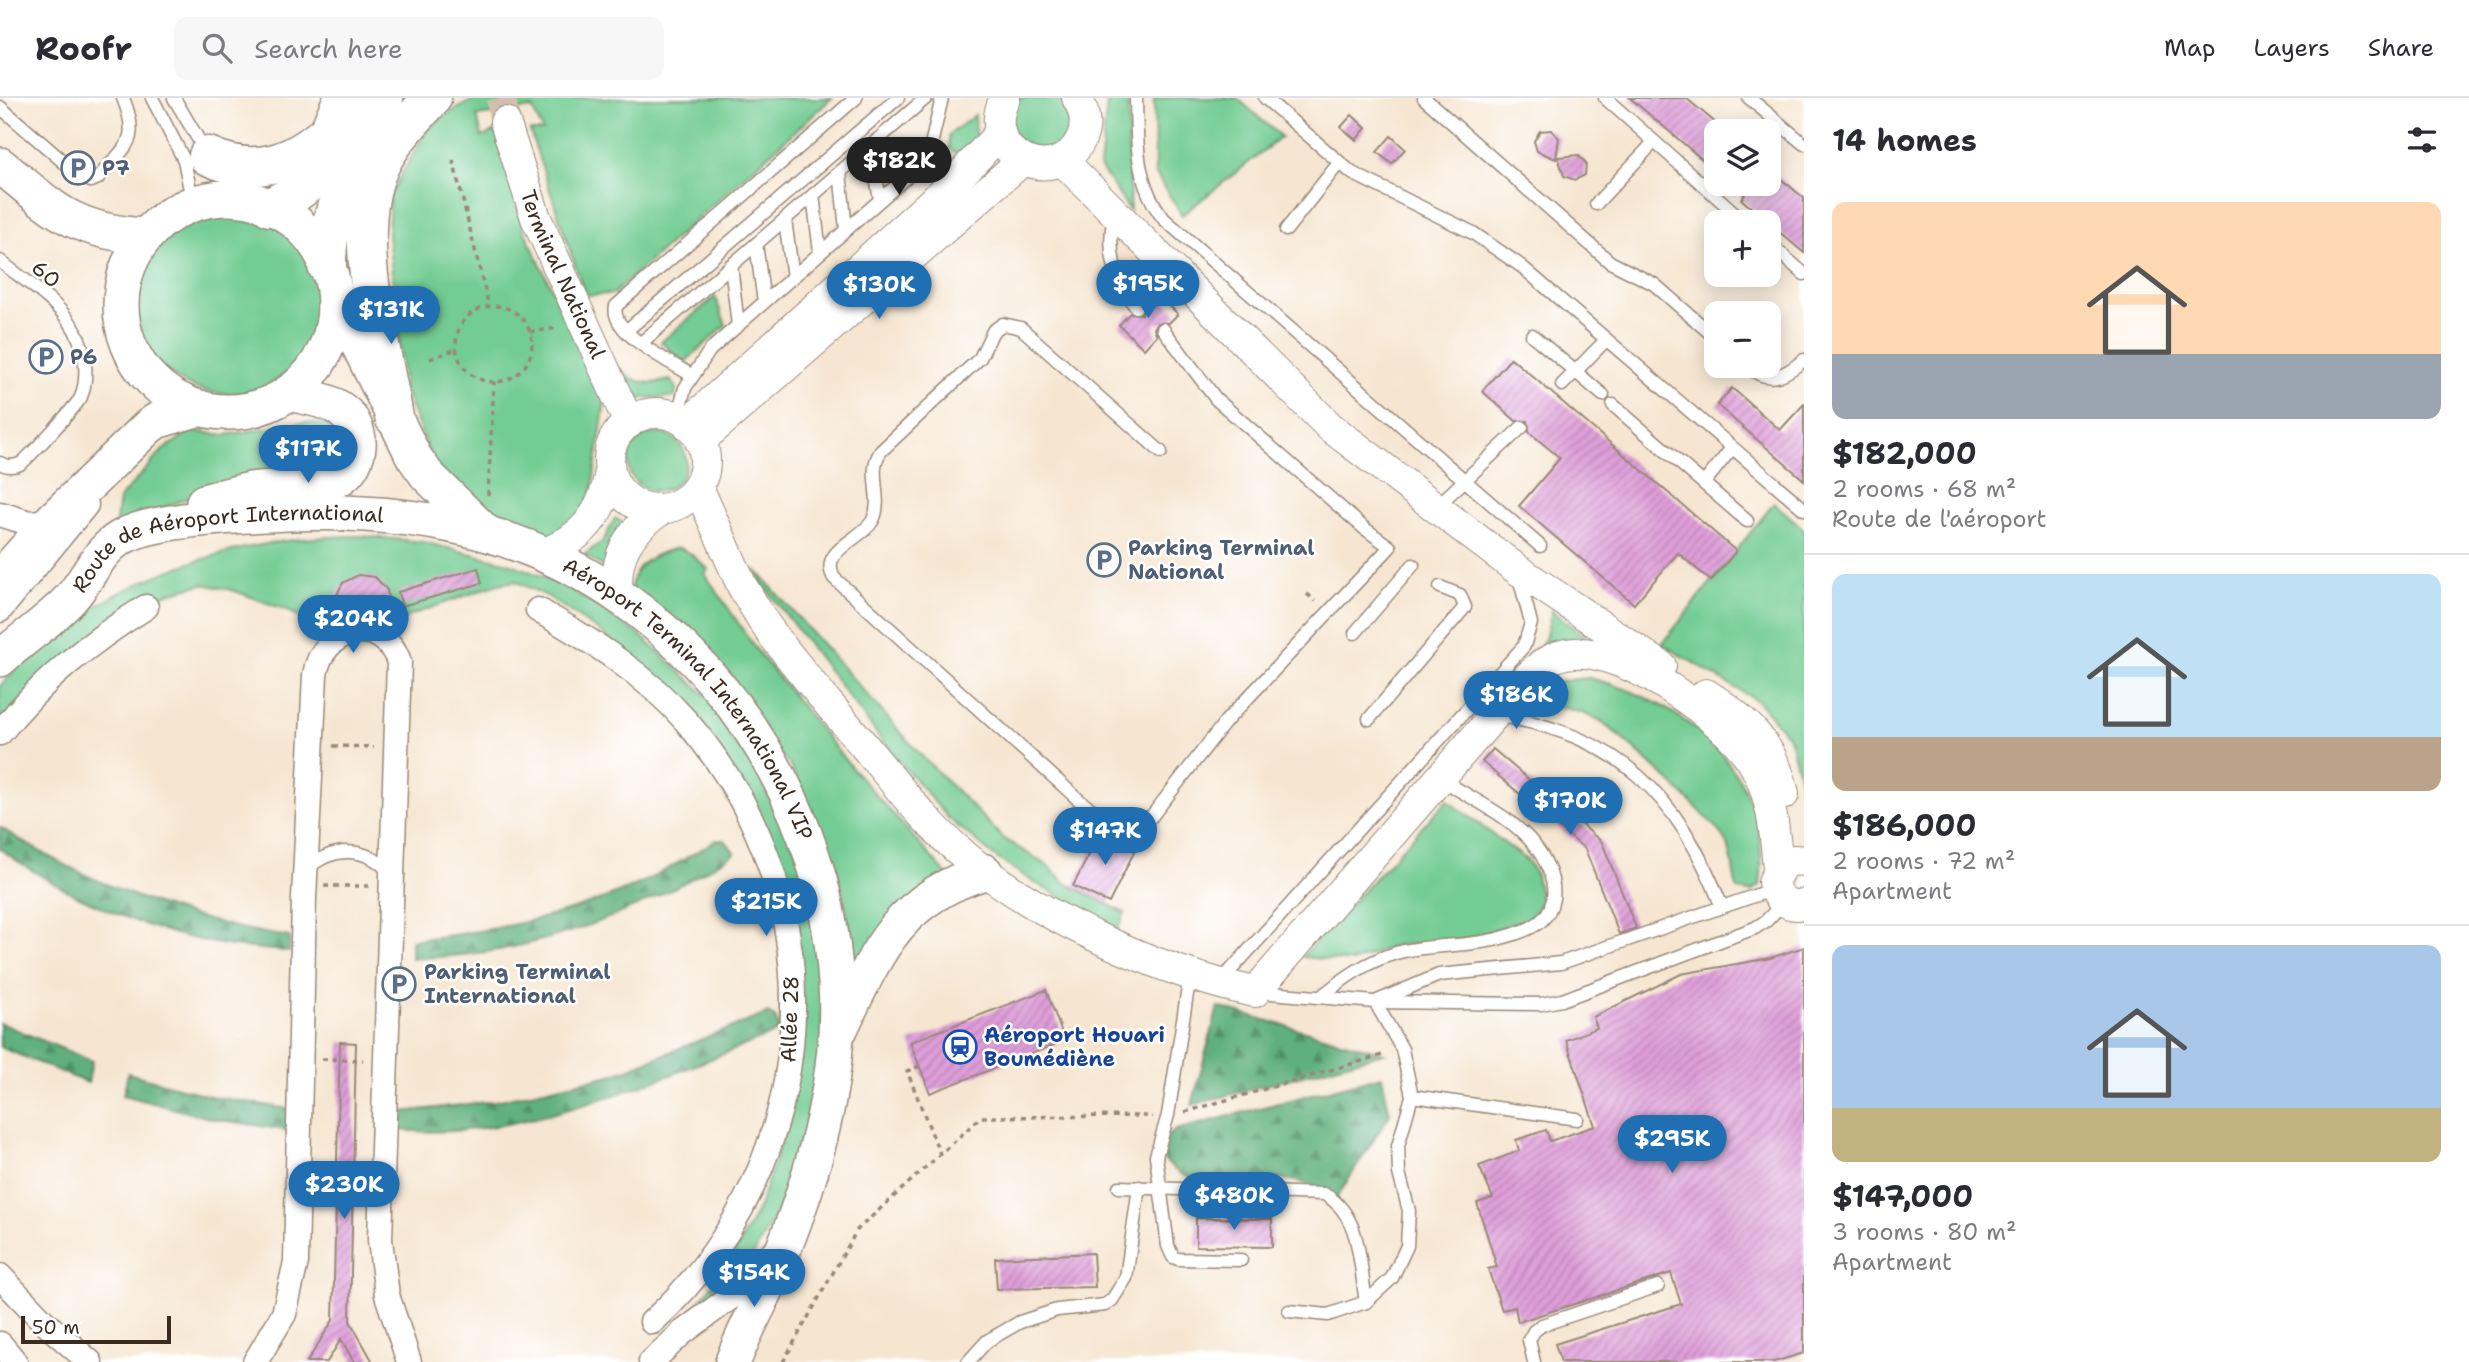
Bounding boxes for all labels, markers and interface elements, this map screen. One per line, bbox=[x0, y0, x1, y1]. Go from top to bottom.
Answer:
search box bbox=[174, 17, 664, 80]
text: Roofr bbox=[35, 26, 132, 71]
icon: search bbox=[198, 29, 236, 67]
text: Search here bbox=[254, 31, 403, 66]
text: Map bbox=[2164, 32, 2215, 64]
text: Layers bbox=[2253, 32, 2330, 64]
text: Share bbox=[2368, 32, 2434, 64]
map controls bbox=[1704, 119, 1781, 378]
button: layers bbox=[1704, 119, 1781, 196]
text: 14 homes bbox=[1832, 120, 1977, 161]
icon: filters bbox=[2403, 121, 2441, 159]
pin: $182K bbox=[850, 138, 948, 197]
text: $182K bbox=[863, 145, 935, 175]
parking icon: P7 bbox=[59, 149, 97, 187]
place label: P7 bbox=[102, 154, 130, 182]
street label: Terminal National bbox=[514, 186, 612, 364]
button: + bbox=[1704, 210, 1781, 287]
icon: home bbox=[2074, 247, 2200, 373]
street label: 6O bbox=[26, 254, 66, 294]
pin: $195K bbox=[1099, 260, 1197, 320]
pin: $130K bbox=[830, 262, 928, 321]
text: $195K bbox=[1112, 268, 1184, 298]
text: $130K bbox=[843, 269, 915, 299]
pin: $131K bbox=[342, 286, 440, 346]
text: $131K bbox=[358, 294, 424, 324]
button: − bbox=[1704, 301, 1781, 378]
parking icon: P6 bbox=[27, 338, 65, 376]
place label: P6 bbox=[70, 343, 97, 371]
pin: $117K bbox=[259, 426, 357, 485]
text: $117K bbox=[275, 433, 341, 463]
text: $182,000 bbox=[1832, 433, 1977, 474]
text: 2 rooms · 68 m² bbox=[1832, 474, 2016, 504]
street label: Route de Aéroport International bbox=[66, 499, 385, 598]
text: Route de l'aéroport bbox=[1832, 504, 2047, 534]
place label: Parking Terminal National bbox=[1128, 534, 1314, 586]
parking icon: Parking Terminal National bbox=[1085, 541, 1123, 579]
street label: Aéroport Terminal International VIP bbox=[558, 551, 819, 844]
pin: $204K bbox=[304, 596, 402, 655]
text: $204K bbox=[314, 603, 392, 633]
icon: home bbox=[2074, 619, 2200, 745]
pin: $186K bbox=[1467, 672, 1565, 731]
text: $186K bbox=[1479, 679, 1553, 709]
pin: $170K bbox=[1521, 778, 1619, 837]
text: $170K bbox=[1534, 785, 1606, 815]
text: $186,000 bbox=[1832, 805, 1977, 846]
pin: $147K bbox=[1056, 808, 1154, 867]
text: $147K bbox=[1069, 815, 1141, 845]
text: 2 rooms · 72 m² bbox=[1832, 846, 2015, 876]
text: Apartment bbox=[1832, 876, 1952, 906]
pin: $215K bbox=[717, 878, 815, 938]
text: $215K bbox=[731, 886, 801, 916]
place label: Parking Terminal International bbox=[424, 958, 610, 1010]
parking icon: Parking Terminal International bbox=[380, 965, 418, 1003]
street label: Allée 28 bbox=[774, 975, 806, 1063]
icon: home bbox=[2074, 990, 2200, 1116]
place label: Aéroport Houari Boumédiène bbox=[984, 1021, 1165, 1073]
station icon: Aéroport Houari Boumédiène bbox=[941, 1028, 979, 1066]
pin: $295K bbox=[1623, 1116, 1721, 1175]
text: $295K bbox=[1634, 1123, 1710, 1153]
pin: $230K bbox=[295, 1162, 393, 1221]
text: $230K bbox=[305, 1169, 383, 1199]
pin: $480K bbox=[1185, 1172, 1283, 1232]
text: $147,000 bbox=[1832, 1176, 1973, 1217]
text: $480K bbox=[1194, 1180, 1274, 1210]
text: 3 rooms · 80 m² bbox=[1832, 1217, 2017, 1247]
text: Apartment bbox=[1832, 1247, 1952, 1277]
pin: $154K bbox=[705, 1250, 803, 1309]
text: $154K bbox=[718, 1257, 790, 1287]
scale bar bbox=[21, 1313, 172, 1345]
text: 50 m bbox=[32, 1315, 80, 1340]

